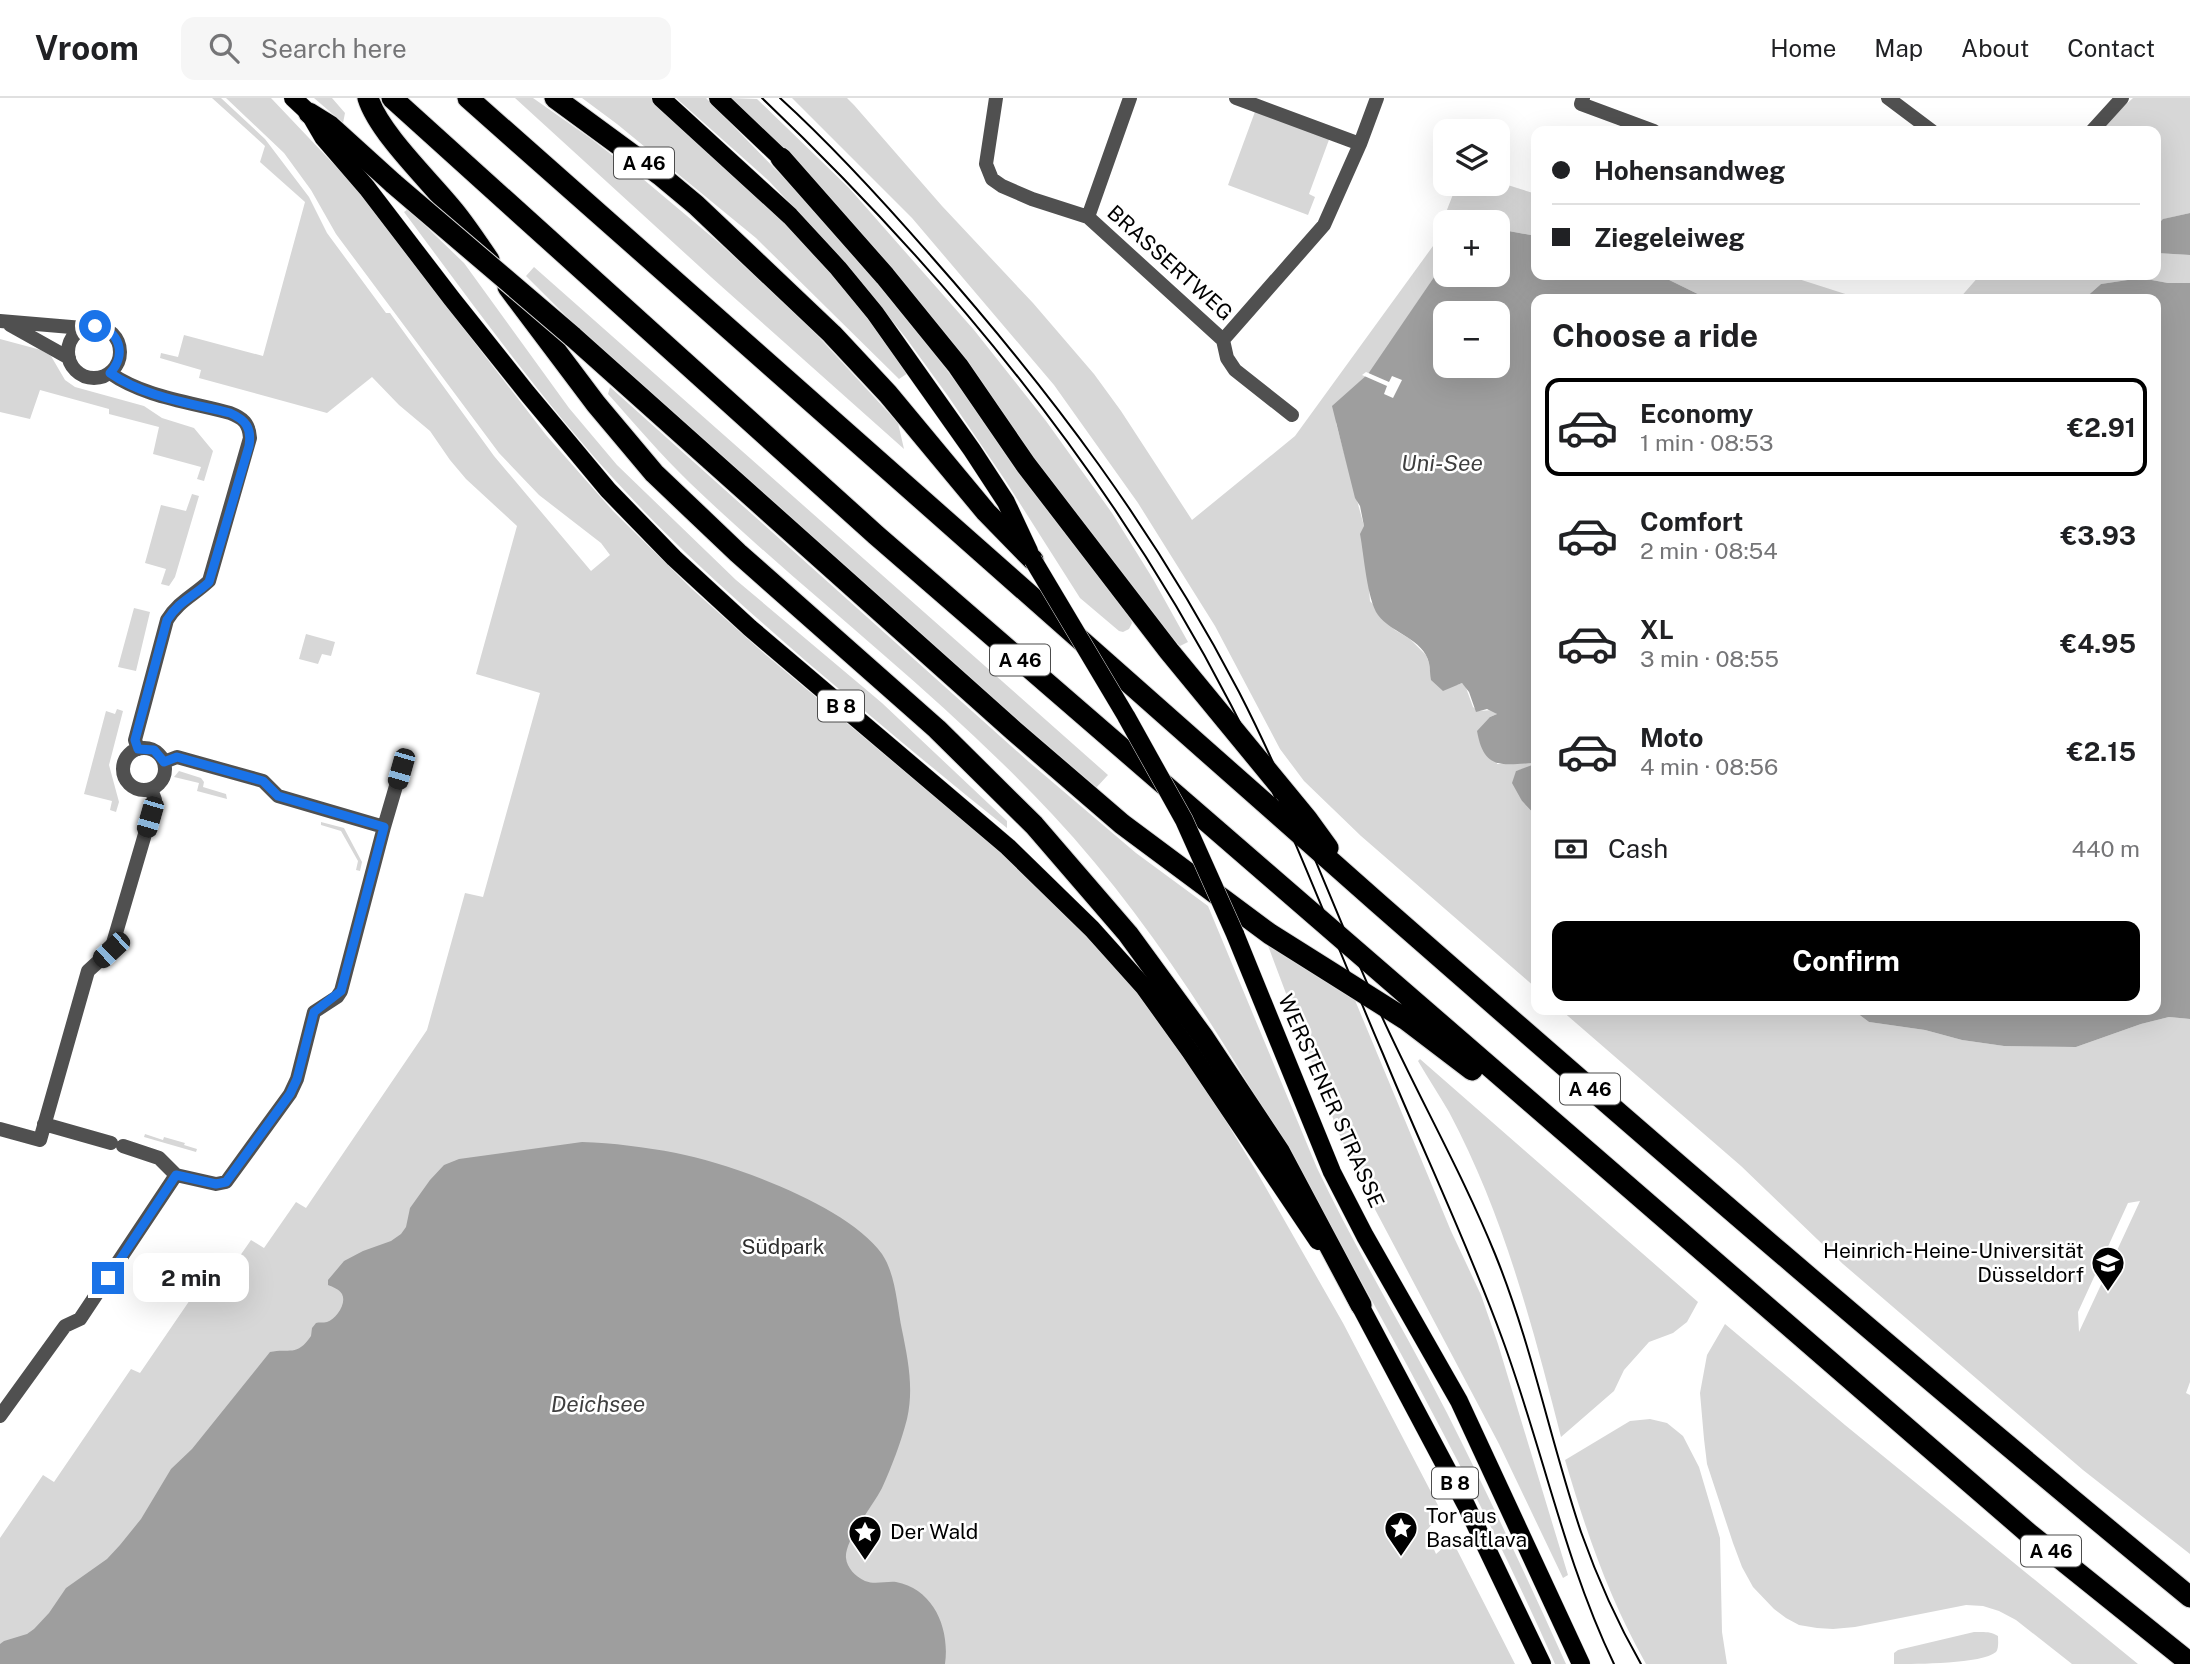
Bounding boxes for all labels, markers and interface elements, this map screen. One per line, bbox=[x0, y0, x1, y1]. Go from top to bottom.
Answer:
search box bbox=[181, 17, 671, 80]
text: Vroom bbox=[35, 29, 139, 67]
icon: search bbox=[205, 29, 243, 67]
text: Search here bbox=[261, 33, 407, 64]
text: Home bbox=[1770, 34, 1836, 62]
text: Map bbox=[1874, 34, 1923, 62]
text: About bbox=[1961, 34, 2029, 62]
text: Contact bbox=[2067, 34, 2155, 62]
map controls bbox=[1433, 119, 1510, 378]
button: layers bbox=[1433, 119, 1510, 196]
road number: A 46 bbox=[614, 148, 674, 178]
text: Hohensandweg bbox=[1594, 155, 1785, 186]
street label: BRASSERTWEG bbox=[1102, 200, 1238, 325]
button: + bbox=[1433, 210, 1510, 287]
text: Ziegeleiweg bbox=[1594, 222, 1745, 253]
button: − bbox=[1433, 301, 1510, 378]
route start bbox=[79, 310, 111, 342]
text: Choose a ride bbox=[1552, 317, 1758, 354]
icon: car bbox=[1556, 396, 1619, 459]
text: Economy bbox=[1640, 398, 1753, 429]
text: €2.91 bbox=[2067, 412, 2136, 443]
text: 1 min · 08:53 bbox=[1640, 429, 1774, 456]
water label: Uni-See bbox=[1401, 449, 1483, 476]
icon: car bbox=[1556, 504, 1619, 567]
text: Comfort bbox=[1640, 506, 1743, 537]
text: €3.93 bbox=[2060, 520, 2136, 551]
text: 2 min · 08:54 bbox=[1640, 537, 1778, 564]
icon: car bbox=[1556, 612, 1619, 675]
text: XL bbox=[1640, 614, 1674, 645]
text: €4.95 bbox=[2060, 628, 2136, 659]
road number: A 46 bbox=[990, 645, 1050, 676]
text: 3 min · 08:55 bbox=[1640, 645, 1779, 672]
road number: B 8 bbox=[818, 691, 864, 722]
icon: car bbox=[1556, 720, 1619, 783]
text: Moto bbox=[1640, 722, 1703, 753]
text: €2.15 bbox=[2067, 736, 2136, 767]
car bbox=[386, 746, 417, 792]
text: 4 min · 08:56 bbox=[1640, 753, 1778, 780]
car bbox=[135, 794, 166, 840]
icon: cash bbox=[1552, 830, 1590, 868]
text: Cash bbox=[1608, 833, 1668, 864]
text: 440 m bbox=[2072, 835, 2140, 862]
button: Confirm bbox=[1552, 921, 2140, 1001]
car bbox=[89, 928, 134, 972]
street label: WERSTENER STRASSE bbox=[1273, 990, 1390, 1211]
road number: A 46 bbox=[1560, 1074, 1620, 1105]
park label: Südpark bbox=[742, 1234, 825, 1259]
place label: Heinrich-Heine-Universität Düsseldorf bbox=[1823, 1238, 2084, 1287]
school or university icon: Heinrich-Heine-Universität Düsseldorf bbox=[2089, 1244, 2127, 1293]
callout: 2 min bbox=[132, 1254, 248, 1302]
route end bbox=[92, 1262, 124, 1294]
text: 2 min bbox=[161, 1264, 221, 1291]
water label: Deichsee bbox=[551, 1390, 645, 1417]
road number: B 8 bbox=[1432, 1468, 1478, 1498]
place label: Tor aus Basaltlava bbox=[1426, 1503, 1527, 1552]
place icon: Tor aus Basaltlava bbox=[1382, 1509, 1420, 1558]
place icon: Der Wald bbox=[846, 1513, 884, 1562]
place label: Der Wald bbox=[890, 1519, 978, 1544]
road number: A 46 bbox=[2021, 1536, 2081, 1567]

